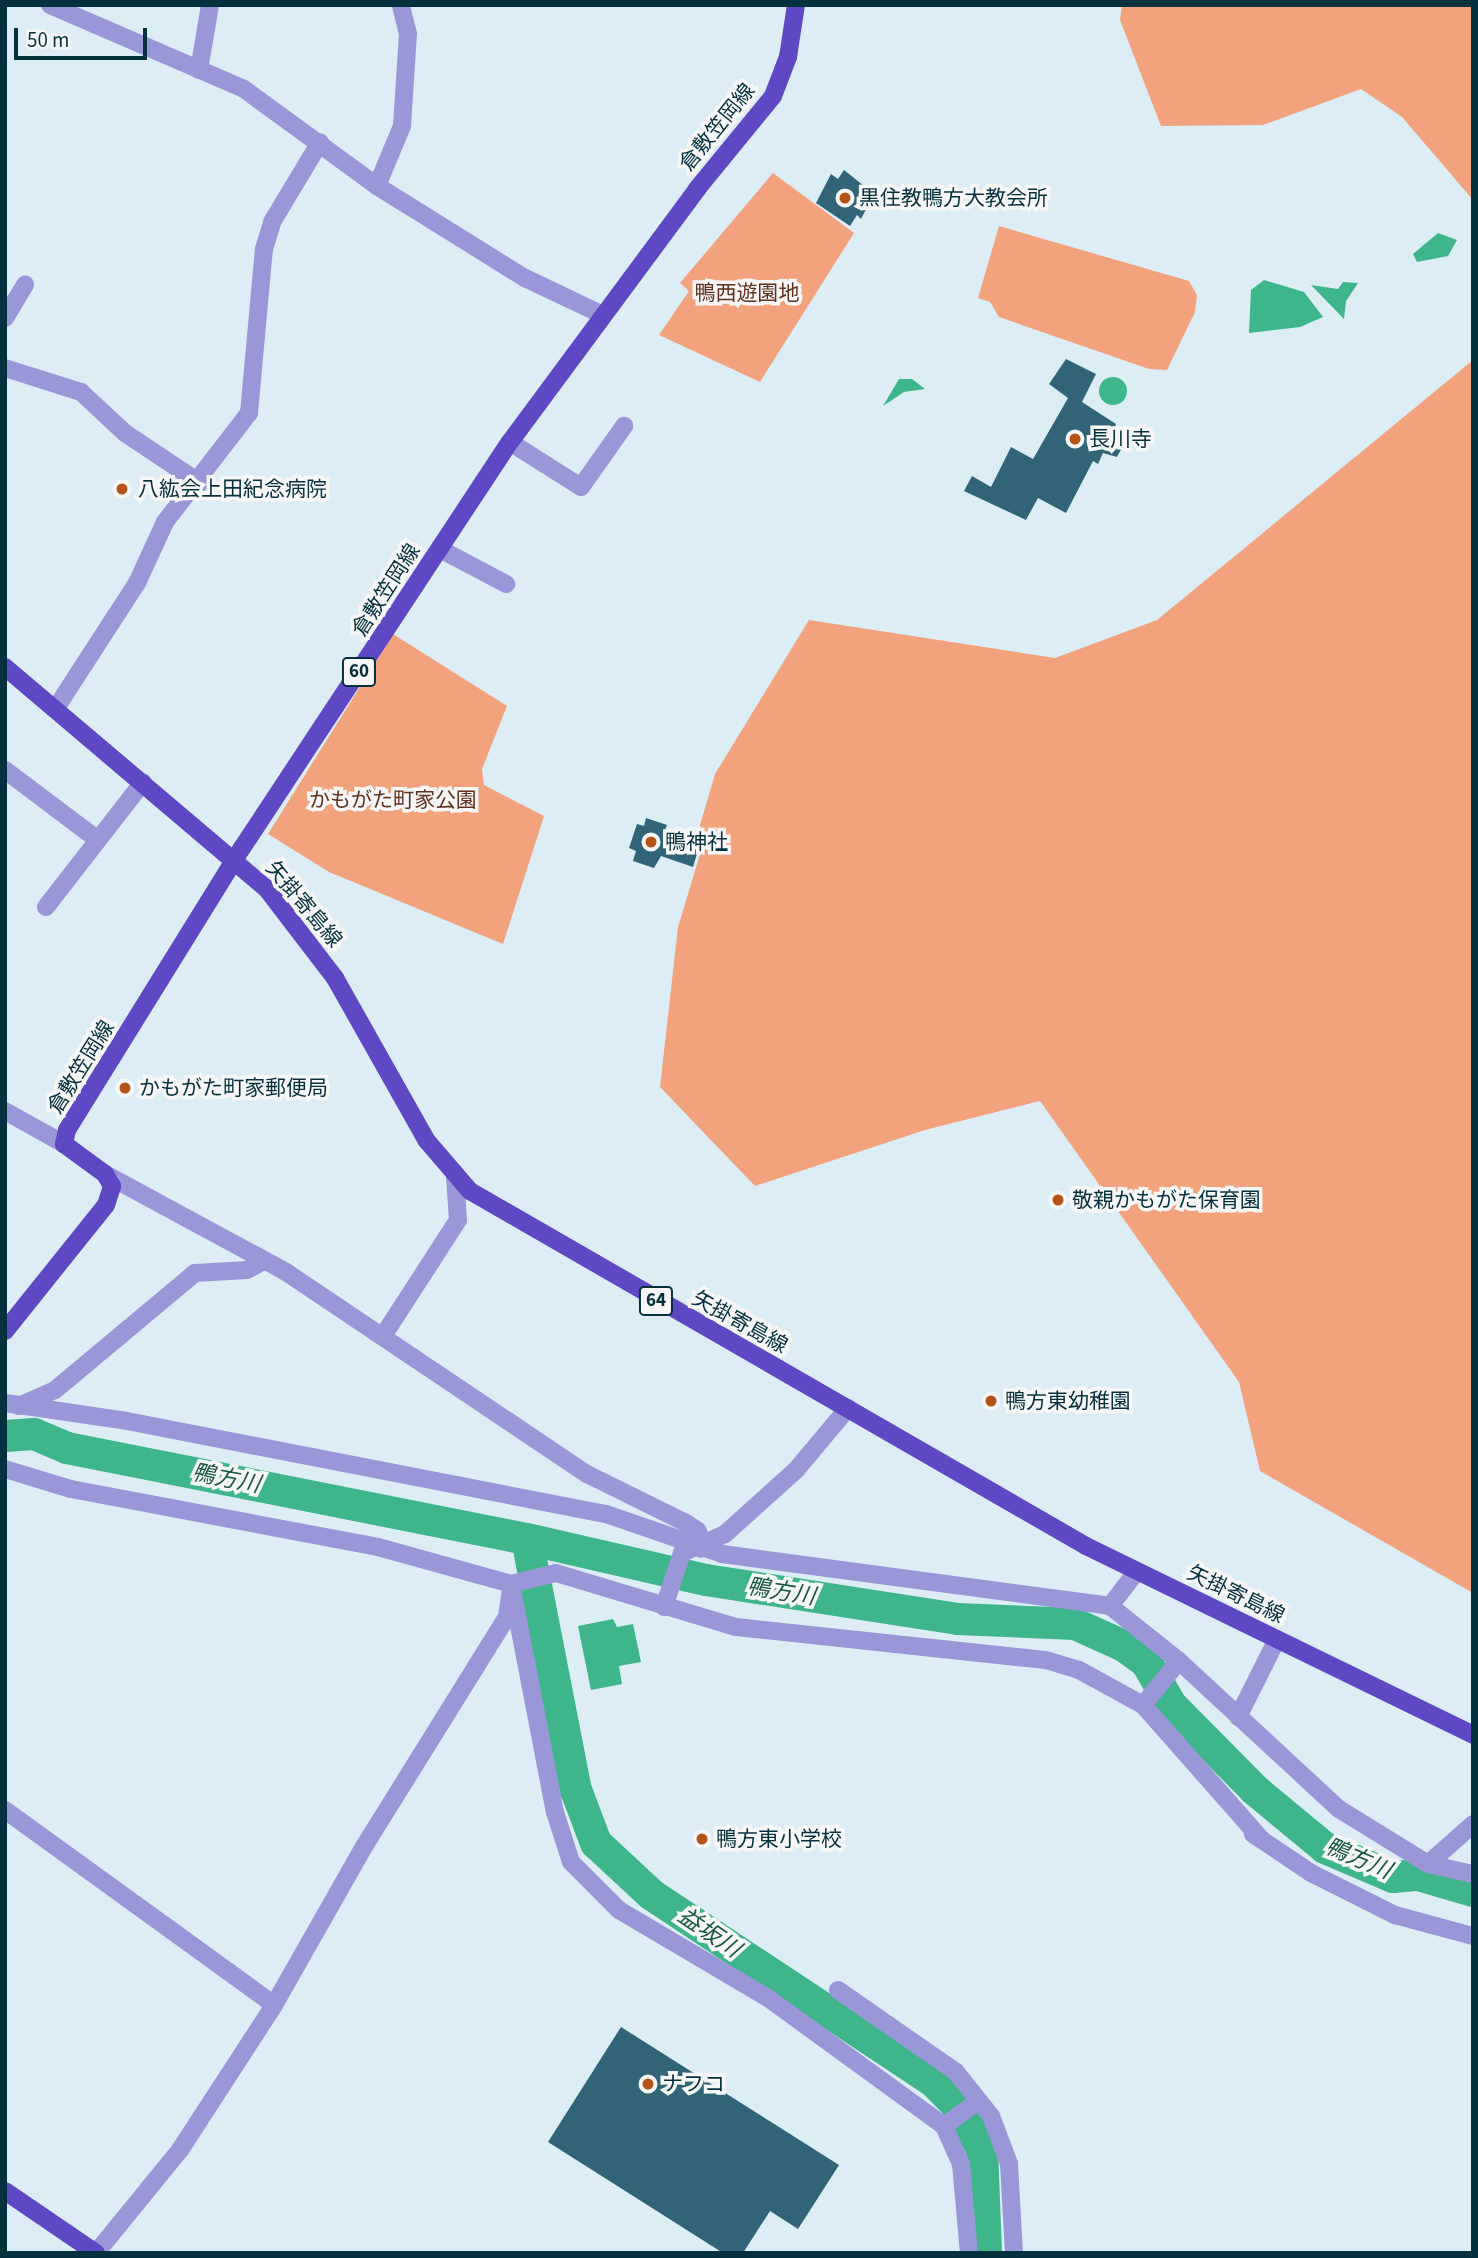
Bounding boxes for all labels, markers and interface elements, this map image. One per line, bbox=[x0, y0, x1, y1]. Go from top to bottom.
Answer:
scale bar bbox=[18, 14, 150, 58]
text: 50 m bbox=[27, 25, 69, 55]
street label: 倉敷笠岡線 bbox=[674, 78, 760, 176]
place label: 黒住教鴨方大教会所 bbox=[859, 185, 1048, 211]
marker: 黒住教鴨方大教会所 bbox=[837, 190, 853, 206]
park label: 鴨西遊園地 bbox=[695, 280, 799, 306]
place label: 長川寺 bbox=[1089, 426, 1152, 452]
marker: 長川寺 bbox=[1067, 431, 1083, 447]
place label: 八紘会上田紀念病院 bbox=[138, 476, 327, 502]
marker: 八紘会上田紀念病院 bbox=[112, 479, 132, 499]
street label: 倉敷笠岡線 bbox=[347, 539, 425, 641]
road number: 60 bbox=[342, 656, 376, 688]
park label: かもがた町家公園 bbox=[309, 787, 477, 813]
place label: 鴨神社 bbox=[665, 829, 728, 855]
marker: 鴨神社 bbox=[643, 834, 659, 850]
street label: 矢掛寄島線 bbox=[261, 856, 347, 952]
street label: 倉敷笠岡線 bbox=[42, 1016, 120, 1118]
place label: かもがた町家郵便局 bbox=[139, 1075, 328, 1101]
marker: かもがた町家郵便局 bbox=[117, 1080, 133, 1096]
place label: 敬親かもがた保育園 bbox=[1072, 1187, 1261, 1213]
marker: 敬親かもがた保育園 bbox=[1050, 1192, 1066, 1208]
road number: 64 bbox=[638, 1286, 674, 1316]
street label: 矢掛寄島線 bbox=[688, 1286, 792, 1358]
place label: 鴨方東幼稚園 bbox=[1005, 1388, 1131, 1414]
marker: 鴨方東幼稚園 bbox=[983, 1393, 999, 1409]
water label: 鴨方川 bbox=[190, 1459, 262, 1499]
street label: 矢掛寄島線 bbox=[1183, 1560, 1289, 1628]
water label: 鴨方川 bbox=[745, 1573, 817, 1611]
place label: 鴨方東小学校 bbox=[716, 1826, 842, 1852]
marker: 鴨方東小学校 bbox=[694, 1831, 710, 1847]
water label: 鴨方川 bbox=[1321, 1833, 1395, 1885]
water label: 益坂川 bbox=[673, 1902, 745, 1964]
place label: ナフコ bbox=[662, 2071, 725, 2097]
marker: ナフコ bbox=[640, 2076, 656, 2092]

